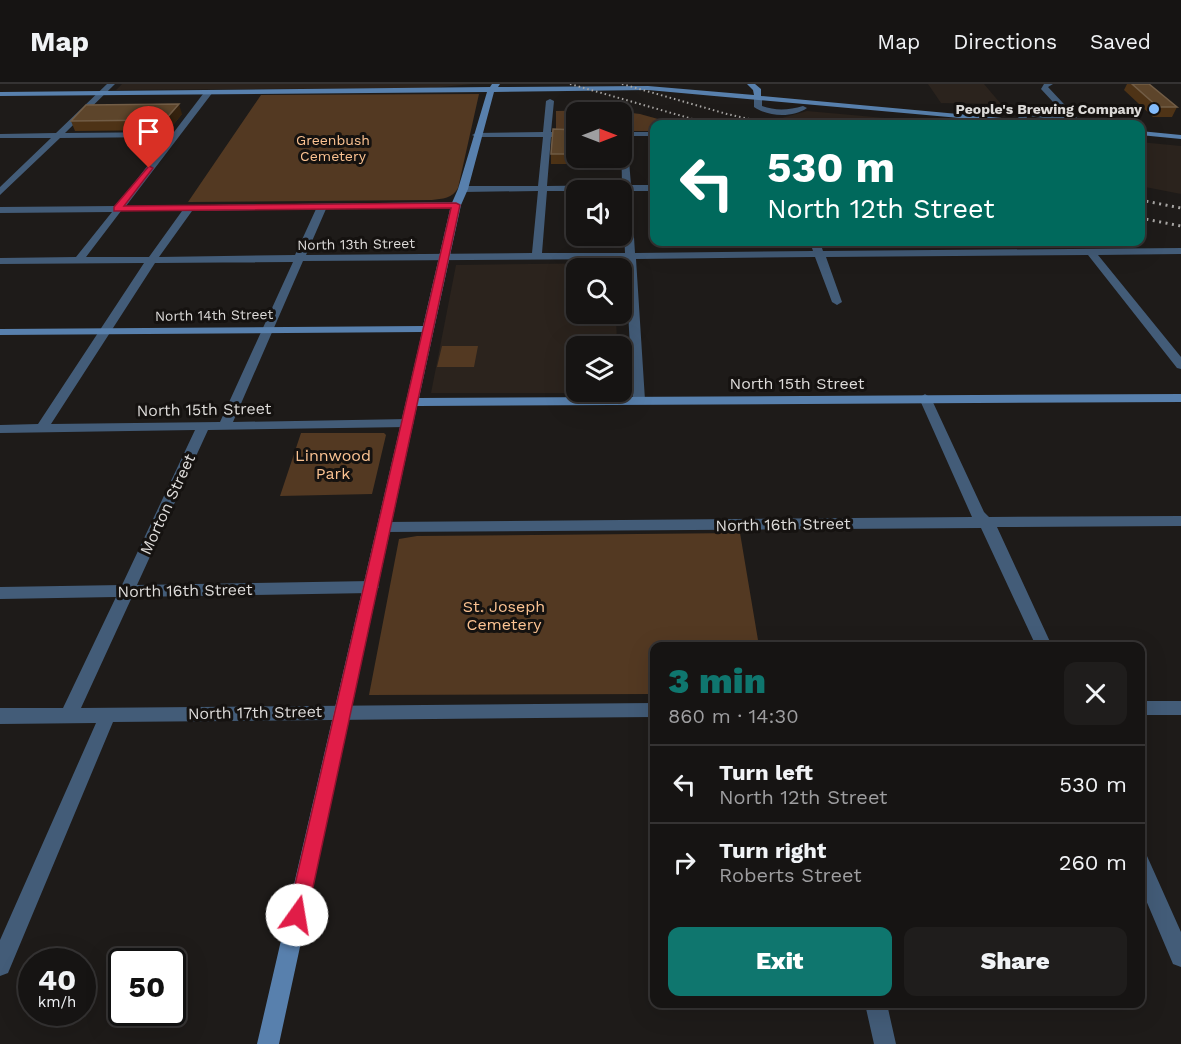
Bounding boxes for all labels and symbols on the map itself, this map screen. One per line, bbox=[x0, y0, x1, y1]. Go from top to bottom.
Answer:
place label: People's Brewing Company bbox=[956, 101, 1142, 117]
north arrow bbox=[566, 102, 632, 168]
marker: People's Brewing Company bbox=[1147, 102, 1161, 116]
pin bbox=[123, 106, 174, 168]
park label: Greenbush Cemetery bbox=[296, 132, 370, 164]
street label: North 13th Street bbox=[297, 235, 415, 253]
street label: North 14th Street bbox=[155, 306, 273, 324]
street label: North 15th Street bbox=[730, 374, 865, 393]
street label: North 15th Street bbox=[136, 399, 272, 420]
park label: Linnwood Park bbox=[295, 446, 371, 483]
street label: Morton Street bbox=[136, 451, 199, 558]
street label: North 16th Street bbox=[715, 514, 851, 535]
street label: North 16th Street bbox=[117, 580, 253, 601]
park label: St. Joseph Cemetery bbox=[463, 597, 545, 634]
street label: North 17th Street bbox=[188, 702, 323, 723]
position arrow bbox=[265, 883, 329, 947]
speed limit sign: 50 bbox=[108, 948, 186, 1026]

